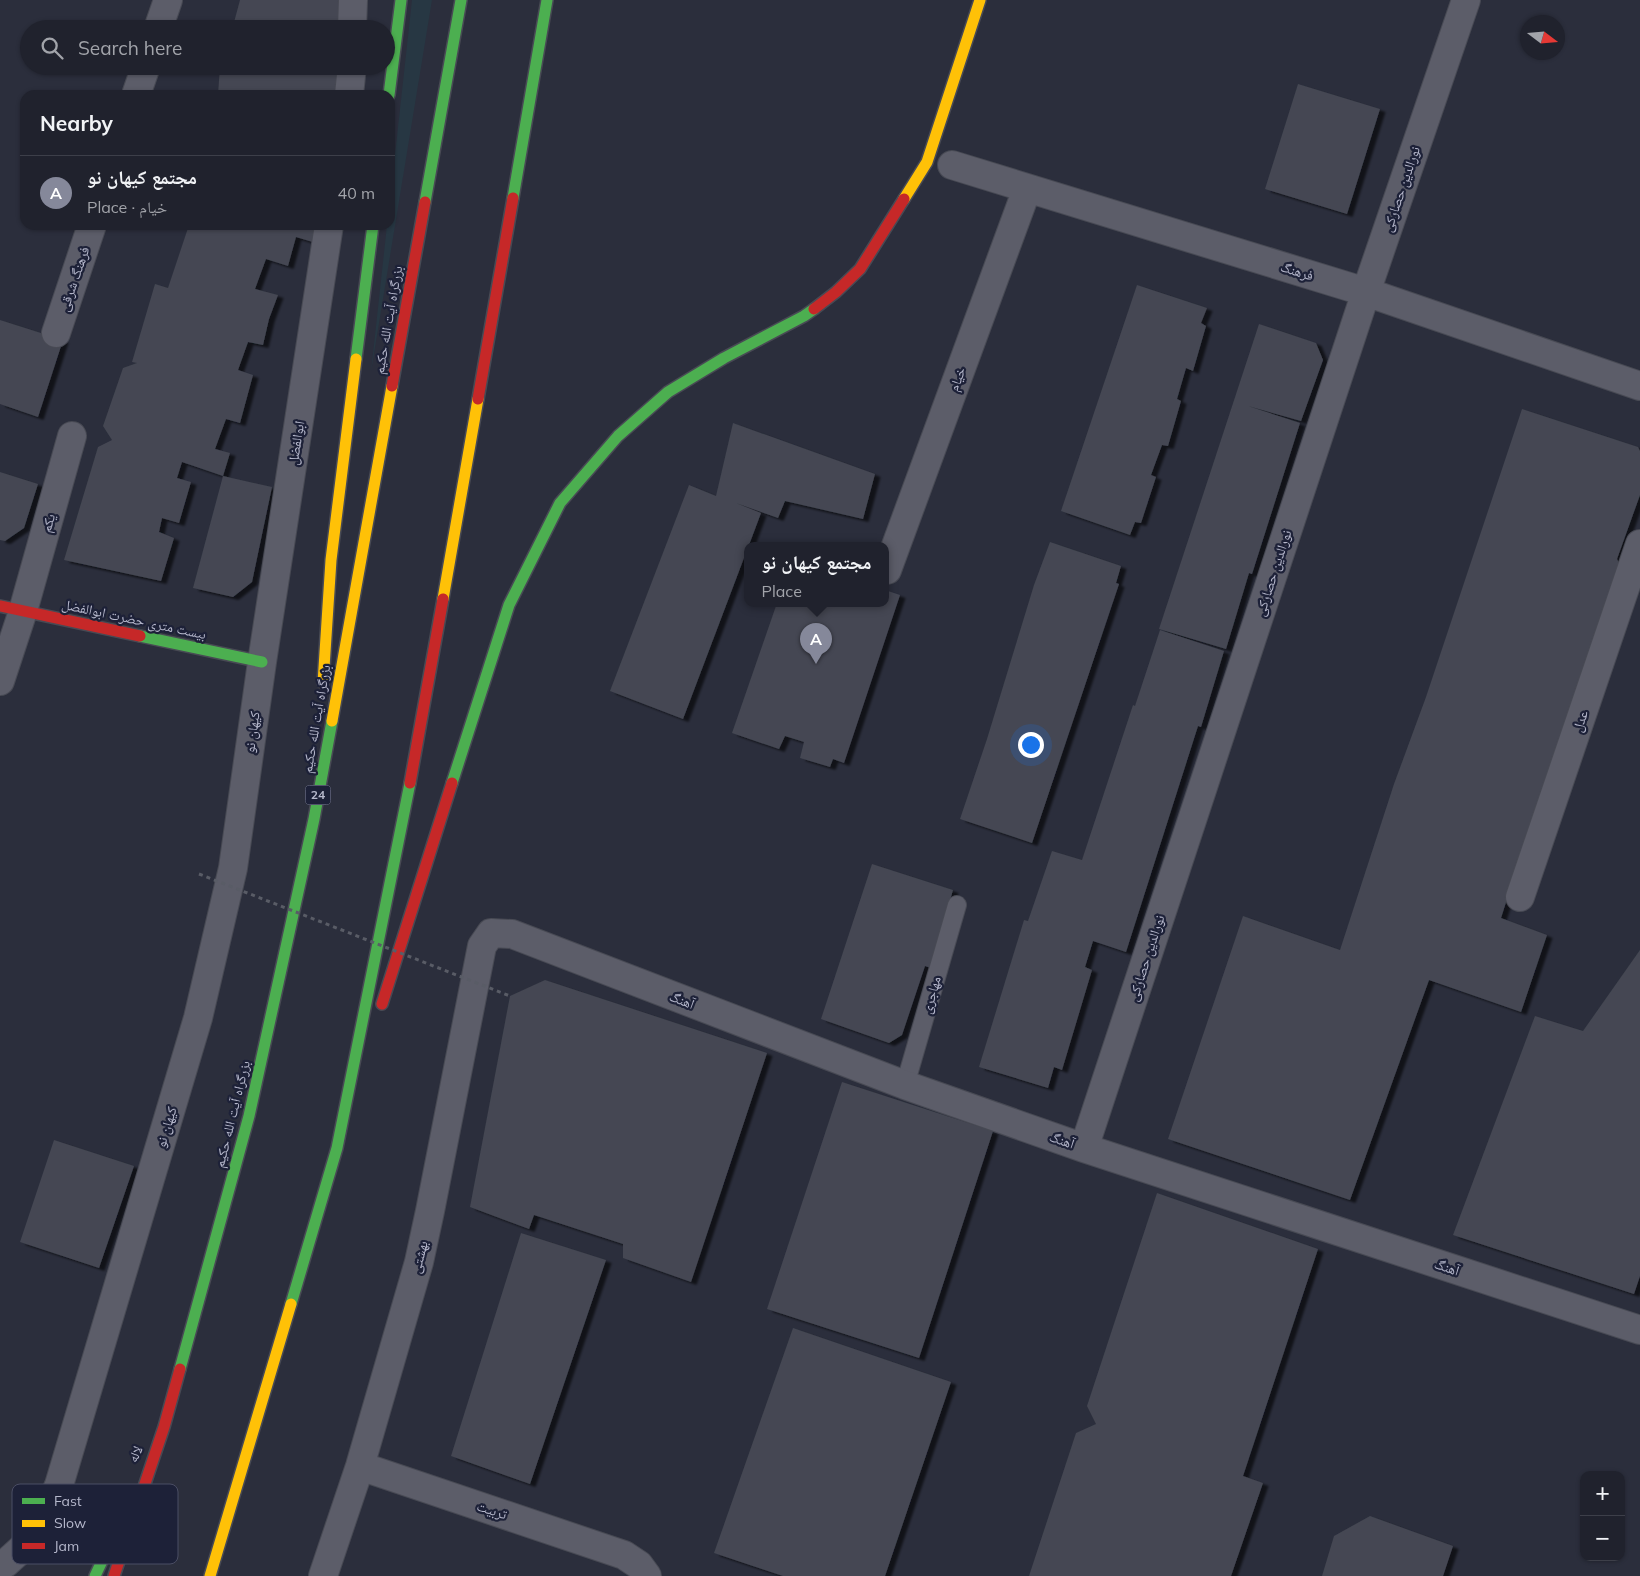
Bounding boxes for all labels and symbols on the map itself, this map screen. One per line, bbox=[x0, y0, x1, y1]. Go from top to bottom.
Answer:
north arrow bbox=[1520, 15, 1565, 60]
street label: نورالدین حصارکی bbox=[1378, 144, 1424, 234]
street label: فرهنگ شرقی bbox=[54, 244, 94, 314]
street label: فرهنگ bbox=[1278, 257, 1316, 285]
street label: بزرگراه آیت الله حکیم bbox=[370, 264, 407, 376]
street label: خیام bbox=[944, 364, 971, 394]
street label: ابوالفضل bbox=[284, 420, 308, 466]
street label: یکم bbox=[37, 511, 60, 535]
street label: نورالدین حصارکی bbox=[1251, 527, 1295, 618]
street label: بیست متری حضرت ابوالفضل bbox=[60, 595, 208, 643]
pin: A bbox=[800, 623, 832, 664]
street label: بزرگراه آیت الله حکیم bbox=[298, 663, 335, 775]
street label: عدل bbox=[1568, 708, 1592, 734]
street label: کیهان نو bbox=[240, 710, 264, 754]
your location bbox=[1018, 732, 1044, 758]
road number: 24 bbox=[306, 786, 330, 804]
street label: نورالدین حصارکی bbox=[1124, 912, 1168, 1003]
street label: مهاجری bbox=[917, 974, 945, 1016]
street label: آهنگ bbox=[667, 987, 697, 1013]
street label: بزرگراه آیت الله حکیم bbox=[210, 1058, 255, 1170]
street label: کیهان نو bbox=[151, 1104, 181, 1150]
street label: آهنگ bbox=[1047, 1127, 1077, 1153]
street label: بهشتی bbox=[406, 1239, 432, 1275]
street label: آهنگ bbox=[1432, 1255, 1462, 1280]
street label: لاله bbox=[123, 1443, 147, 1465]
legend bbox=[12, 1484, 178, 1564]
text: Fast bbox=[54, 1492, 82, 1510]
street label: تربیت bbox=[475, 1497, 510, 1523]
text: Slow bbox=[54, 1514, 86, 1532]
text: Jam bbox=[54, 1537, 79, 1555]

